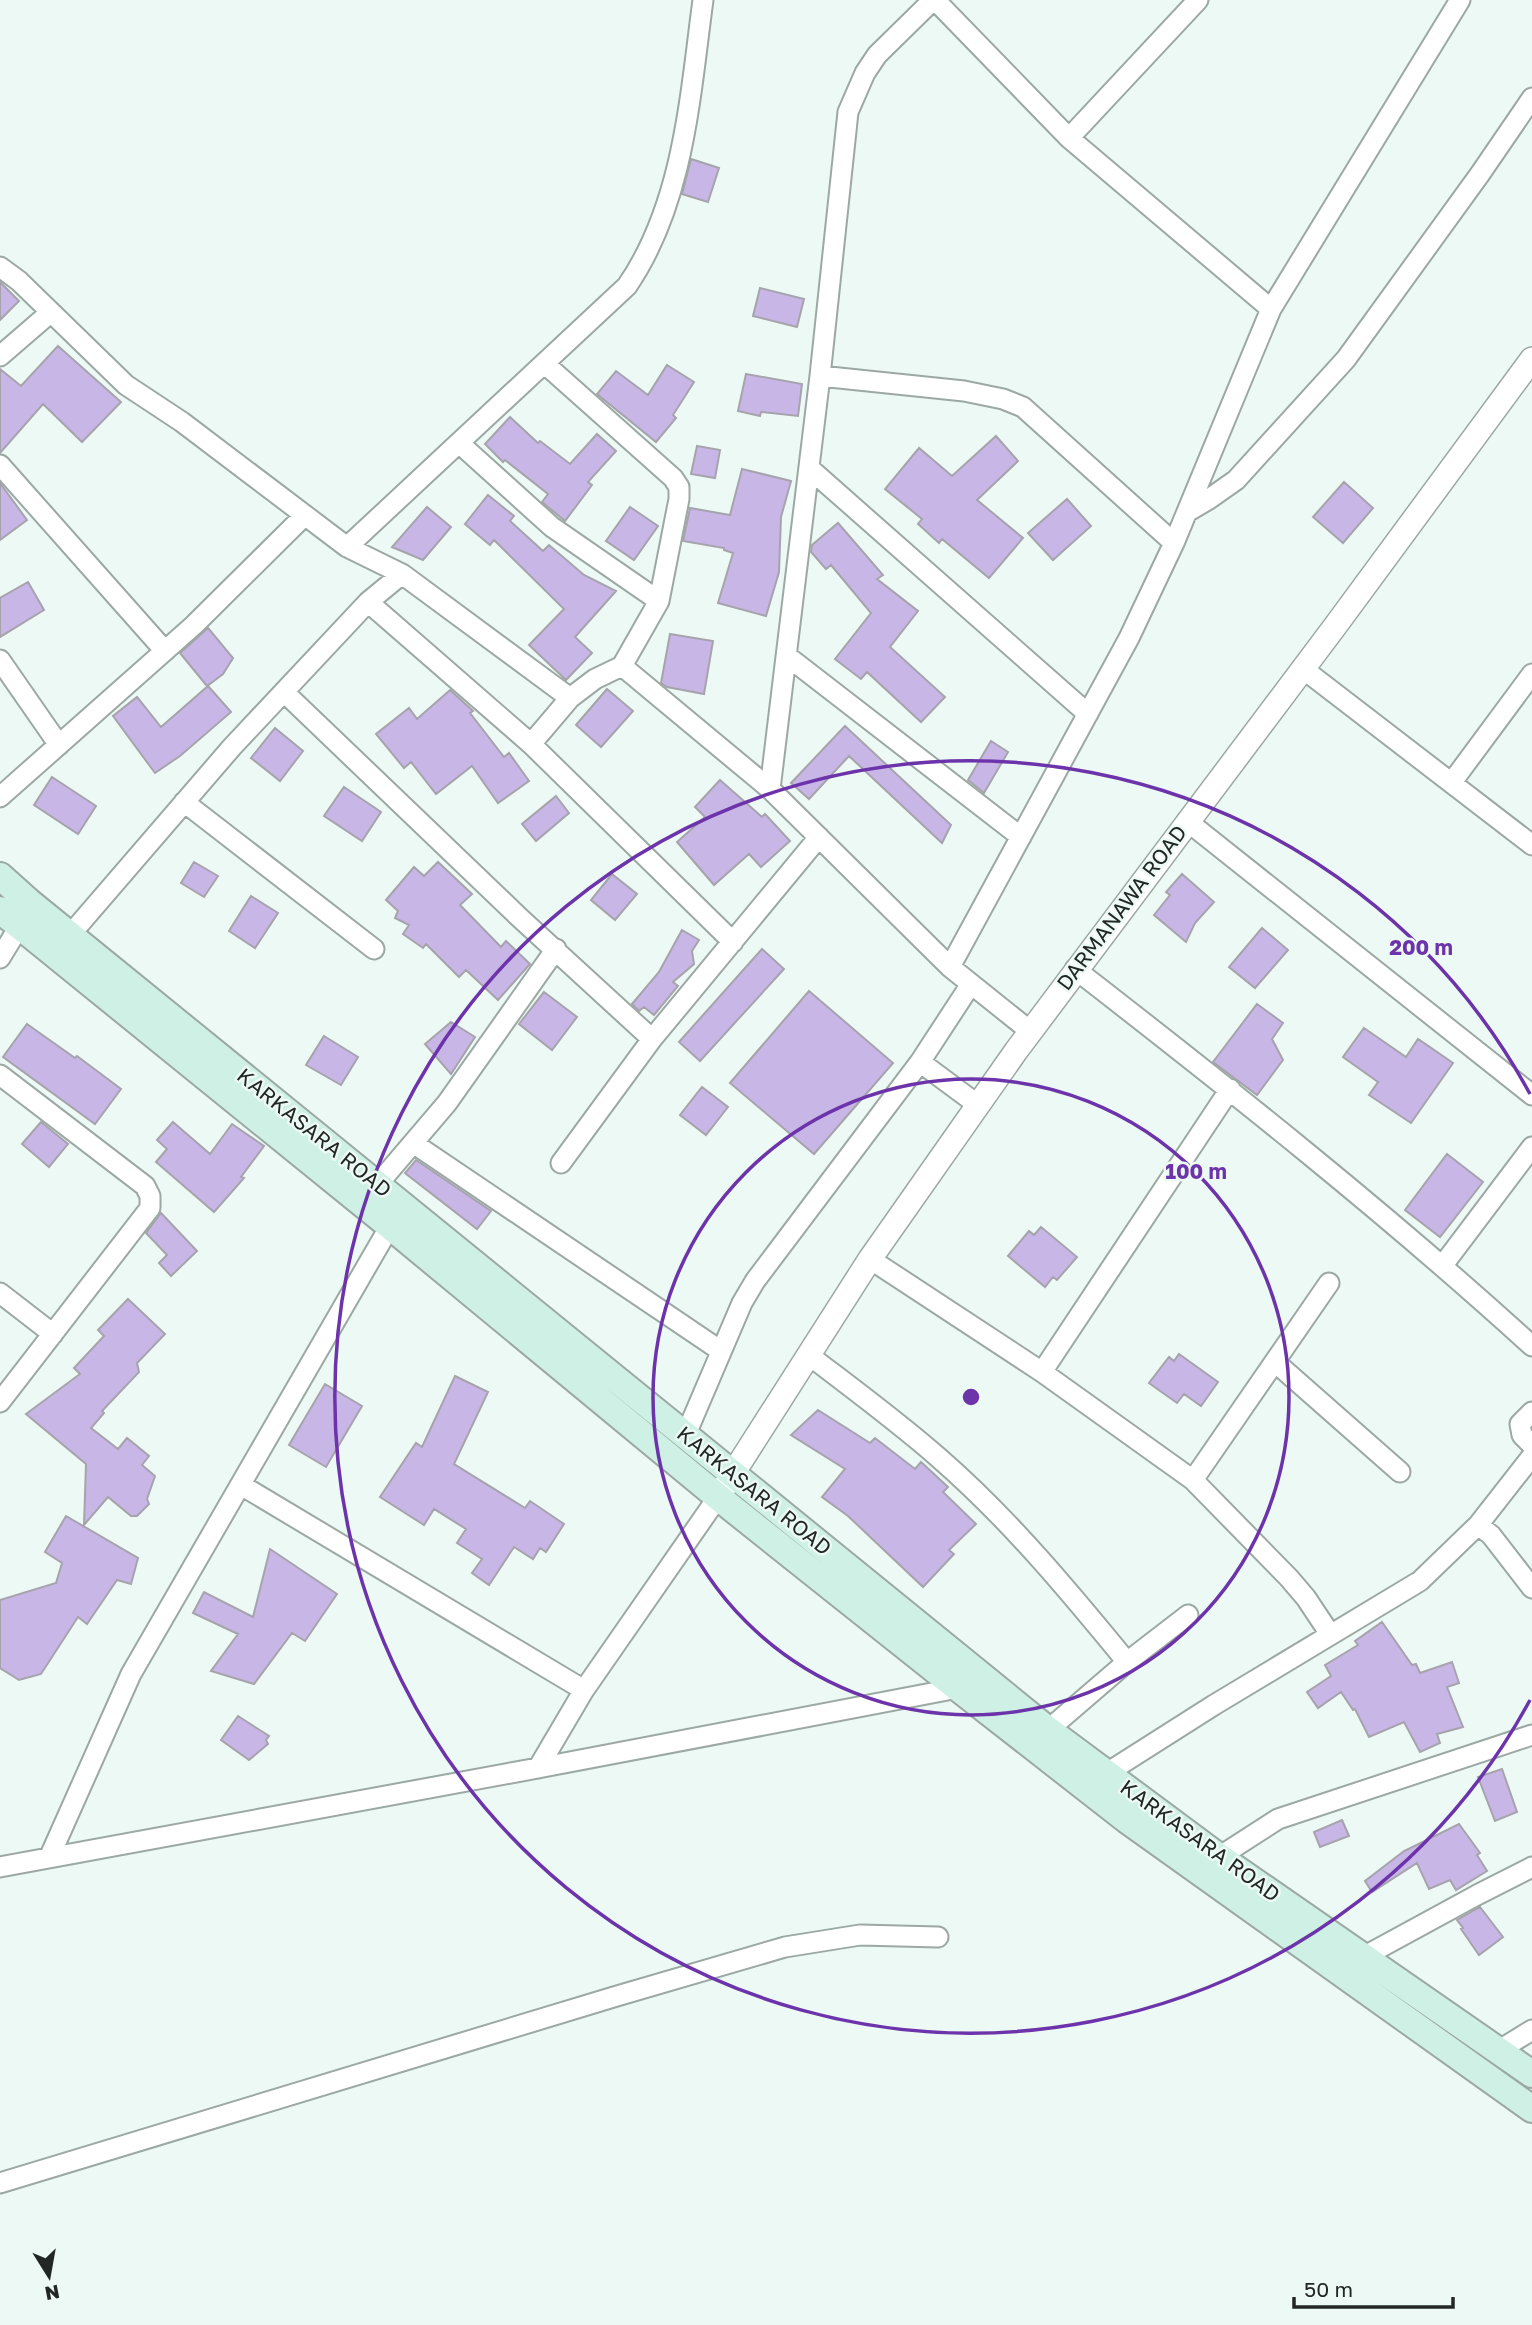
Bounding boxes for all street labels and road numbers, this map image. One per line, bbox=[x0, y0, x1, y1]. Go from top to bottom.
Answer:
street label: DARMANAWA ROAD bbox=[1051, 820, 1192, 995]
street label: KARKASARA ROAD bbox=[232, 1062, 397, 1202]
street label: KARKASARA ROAD bbox=[672, 1420, 837, 1560]
street label: KARKASARA ROAD bbox=[1116, 1774, 1286, 1907]

